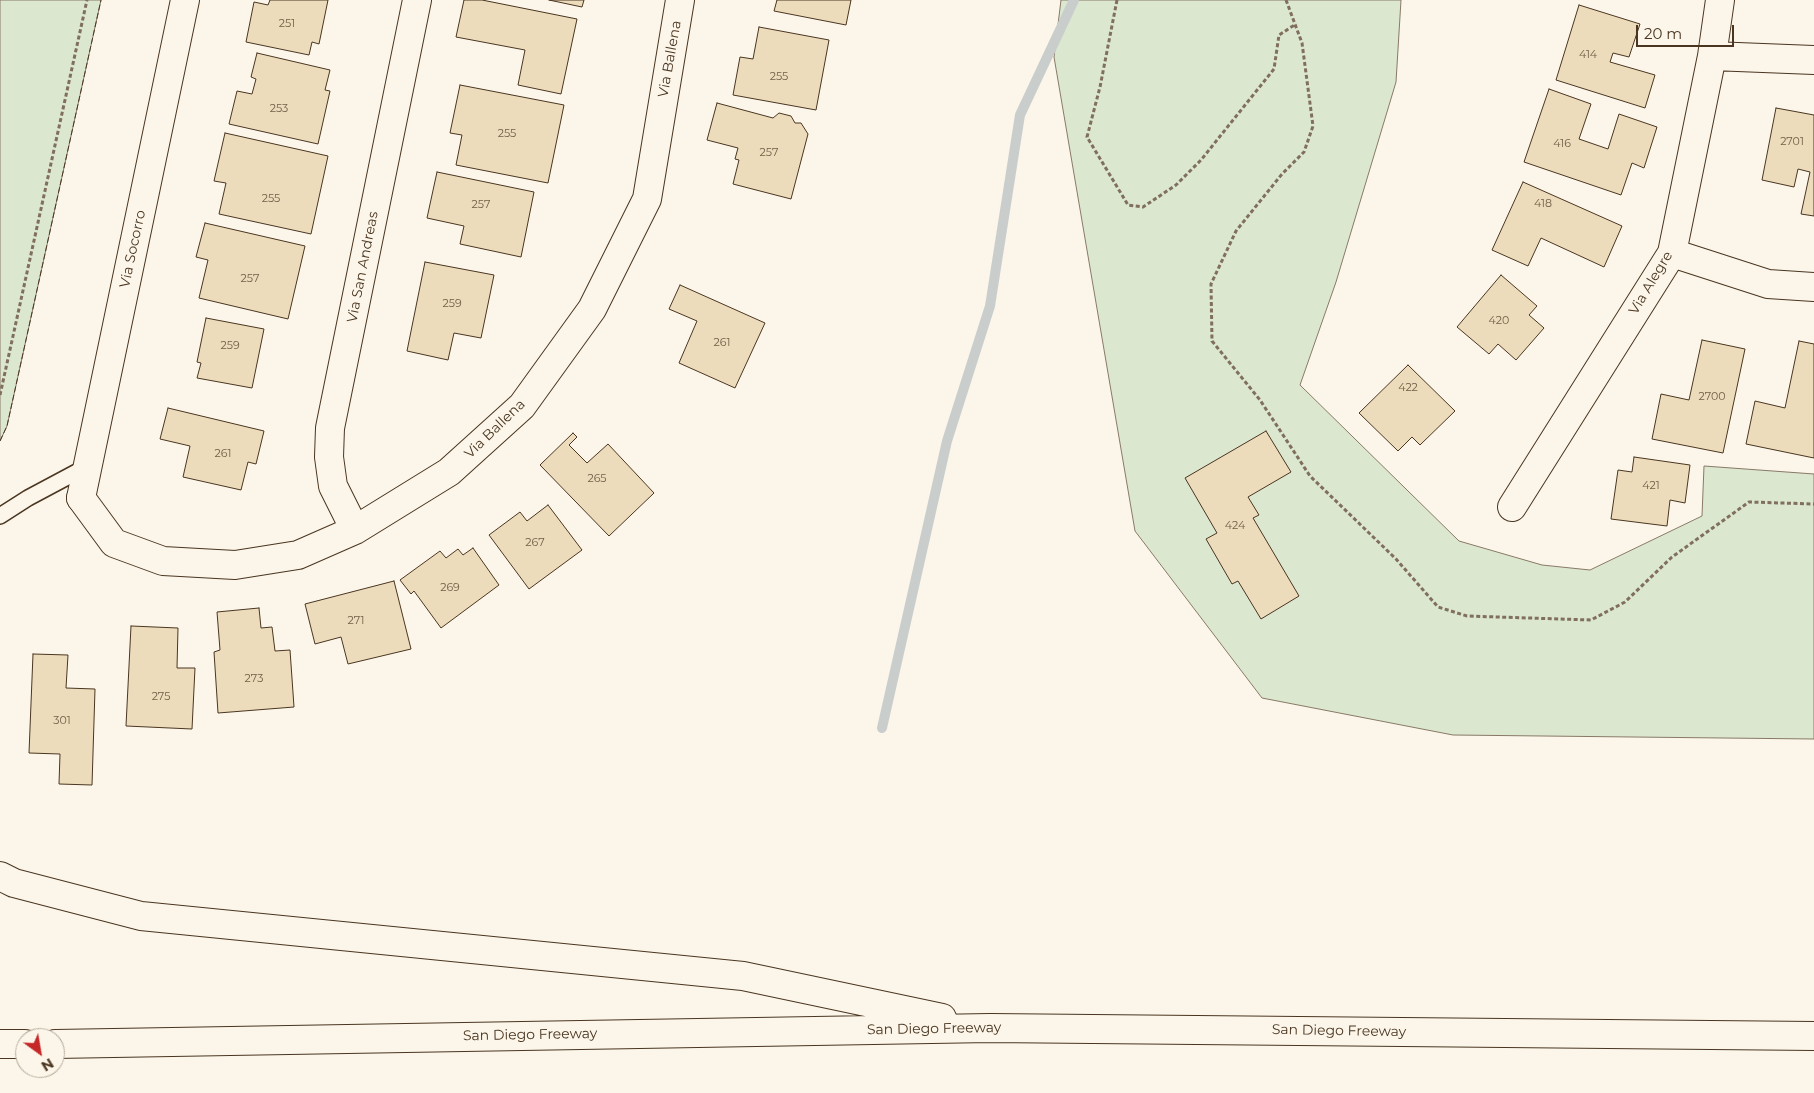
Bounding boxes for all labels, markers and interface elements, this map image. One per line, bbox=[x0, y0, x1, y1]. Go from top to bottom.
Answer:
scale bar bbox=[1639, 15, 1736, 47]
house number: 251 bbox=[279, 17, 295, 31]
street label: Via Ballena bbox=[655, 19, 685, 99]
text: 20 m bbox=[1644, 24, 1682, 43]
house number: 414 bbox=[1579, 48, 1597, 62]
house number: 255 bbox=[770, 70, 788, 84]
house number: 253 bbox=[270, 102, 288, 116]
house number: 255 bbox=[498, 127, 516, 141]
house number: 2701 bbox=[1780, 135, 1804, 149]
house number: 416 bbox=[1553, 137, 1571, 151]
house number: 257 bbox=[760, 146, 778, 160]
house number: 255 bbox=[262, 192, 280, 206]
house number: 418 bbox=[1534, 197, 1552, 211]
house number: 257 bbox=[472, 198, 490, 212]
street label: Via Socorro bbox=[117, 209, 149, 289]
street label: Via San Andreas bbox=[344, 210, 382, 324]
street label: Via Alegre bbox=[1626, 248, 1676, 318]
house number: 257 bbox=[241, 272, 259, 286]
house number: 259 bbox=[442, 297, 462, 311]
house number: 420 bbox=[1489, 314, 1509, 328]
house number: 261 bbox=[714, 336, 730, 350]
house number: 259 bbox=[220, 339, 240, 353]
house number: 422 bbox=[1398, 381, 1418, 395]
house number: 2700 bbox=[1698, 390, 1726, 404]
street label: Via Ballena bbox=[461, 396, 529, 462]
house number: 261 bbox=[215, 447, 231, 461]
house number: 265 bbox=[587, 472, 607, 486]
house number: 421 bbox=[1642, 479, 1660, 493]
house number: 424 bbox=[1225, 519, 1245, 533]
house number: 267 bbox=[525, 536, 545, 550]
house number: 269 bbox=[440, 581, 460, 595]
house number: 271 bbox=[348, 614, 364, 628]
house number: 273 bbox=[245, 672, 263, 686]
house number: 275 bbox=[152, 690, 170, 704]
house number: 301 bbox=[53, 714, 71, 728]
street label: San Diego Freeway bbox=[867, 1019, 1001, 1039]
street label: San Diego Freeway bbox=[1272, 1021, 1406, 1041]
street label: San Diego Freeway bbox=[463, 1025, 597, 1045]
north arrow bbox=[15, 1028, 65, 1078]
text: N bbox=[38, 1054, 57, 1076]

